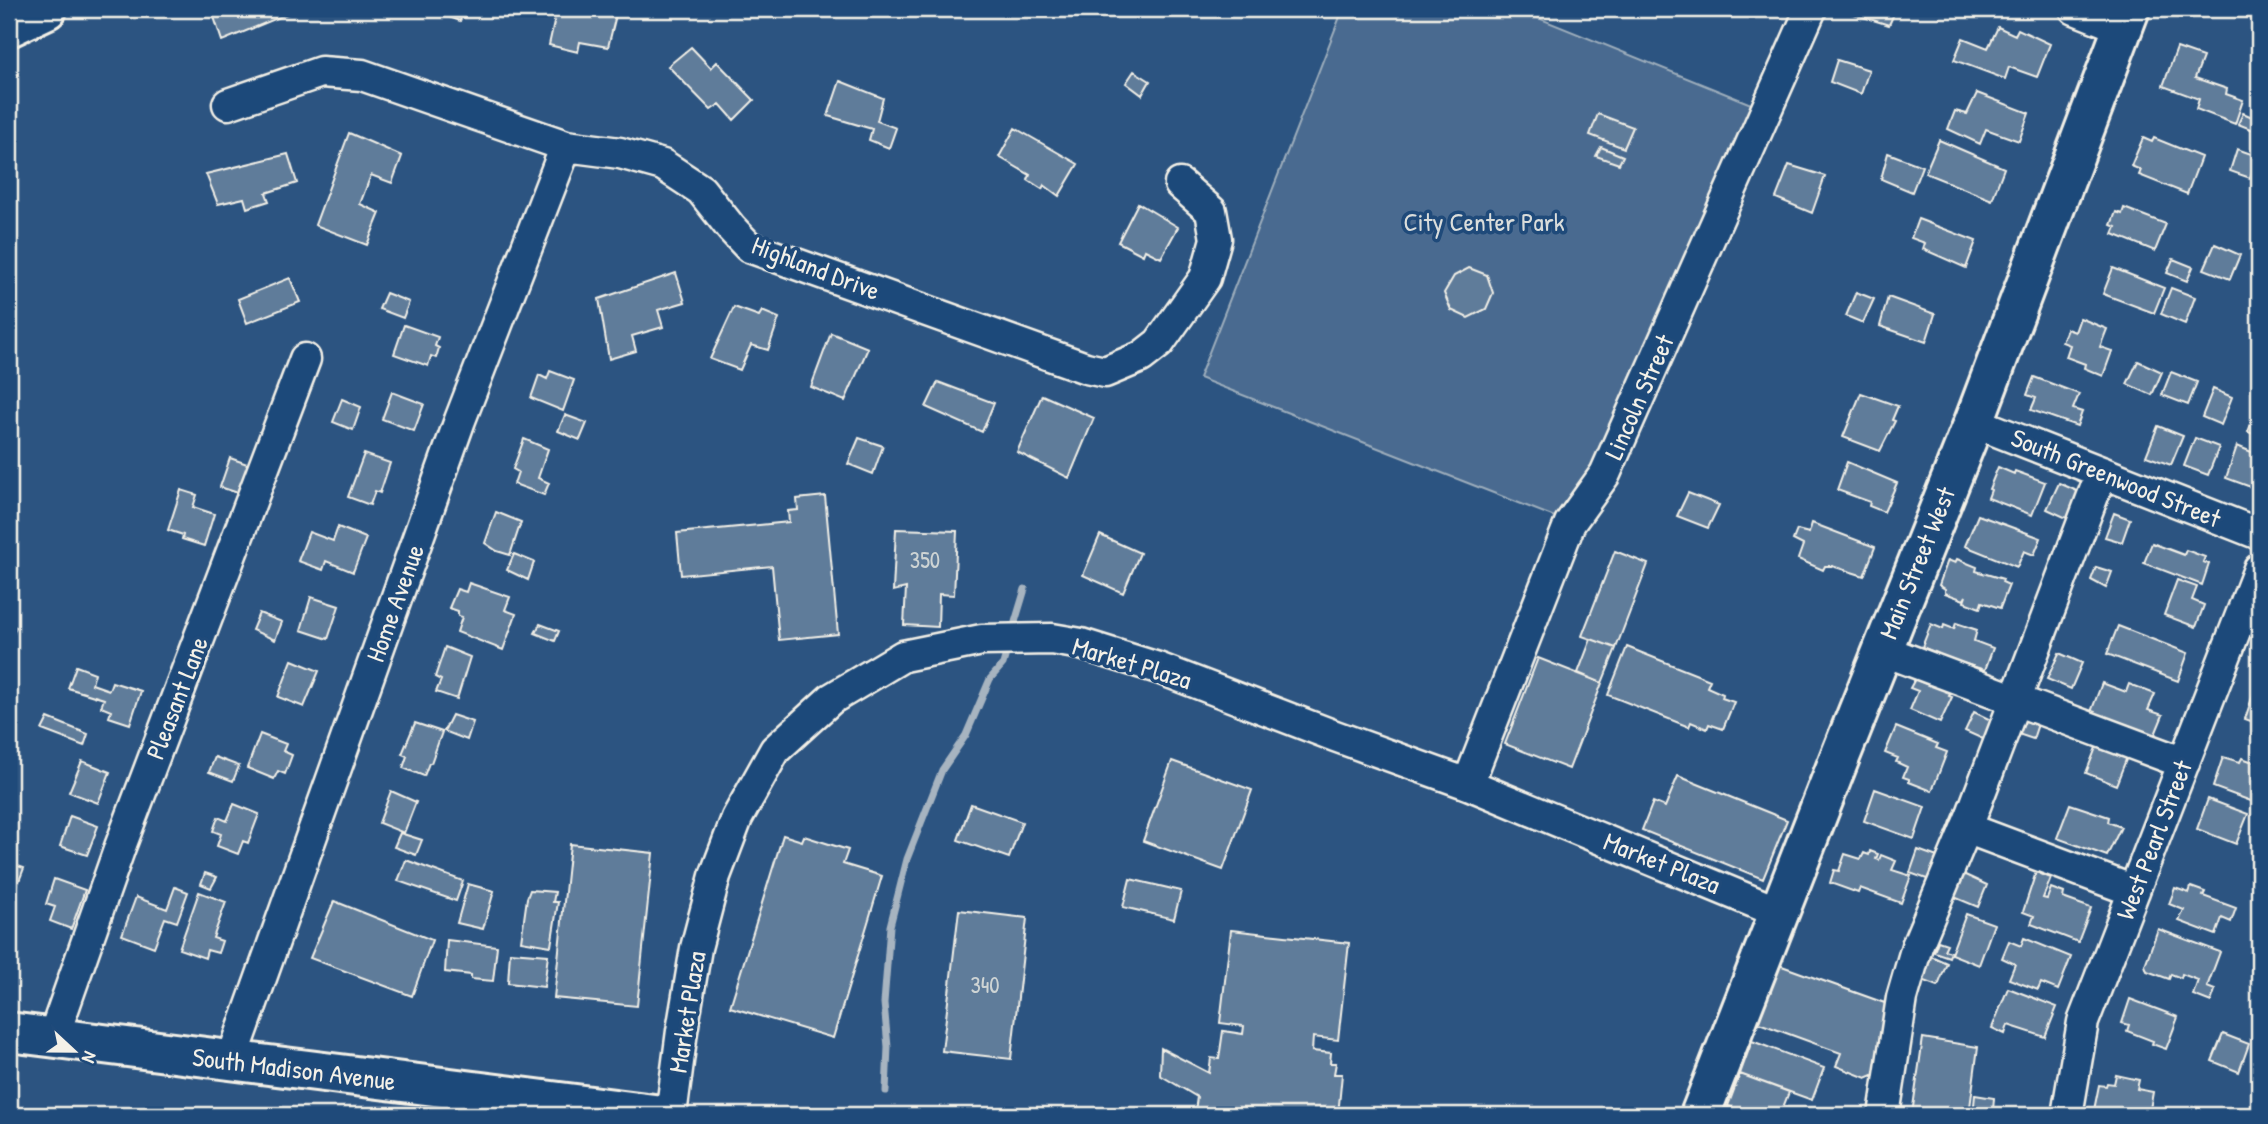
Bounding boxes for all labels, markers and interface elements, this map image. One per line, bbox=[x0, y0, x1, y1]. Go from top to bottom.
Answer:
park label: City Center Park bbox=[1403, 204, 1565, 239]
street label: Highland Drive bbox=[747, 227, 885, 308]
street label: Lincoln Street bbox=[1596, 328, 1682, 465]
street label: South Greenwood Street bbox=[2006, 419, 2227, 536]
street label: Main Street West bbox=[1870, 481, 1963, 644]
street label: Home Avenue bbox=[357, 539, 432, 666]
house number: 350 bbox=[910, 544, 940, 575]
street label: Market Plaza bbox=[1068, 628, 1196, 697]
street label: Pleasant Lane bbox=[137, 631, 216, 764]
street label: West Pearl Street bbox=[2107, 754, 2200, 924]
street label: Market Plaza bbox=[1599, 823, 1726, 902]
street label: Market Plaza bbox=[660, 949, 713, 1075]
house number: 340 bbox=[970, 969, 1000, 1000]
north arrow bbox=[38, 1016, 108, 1086]
street label: South Madison Avenue bbox=[190, 1039, 398, 1098]
text: N bbox=[76, 1048, 104, 1067]

